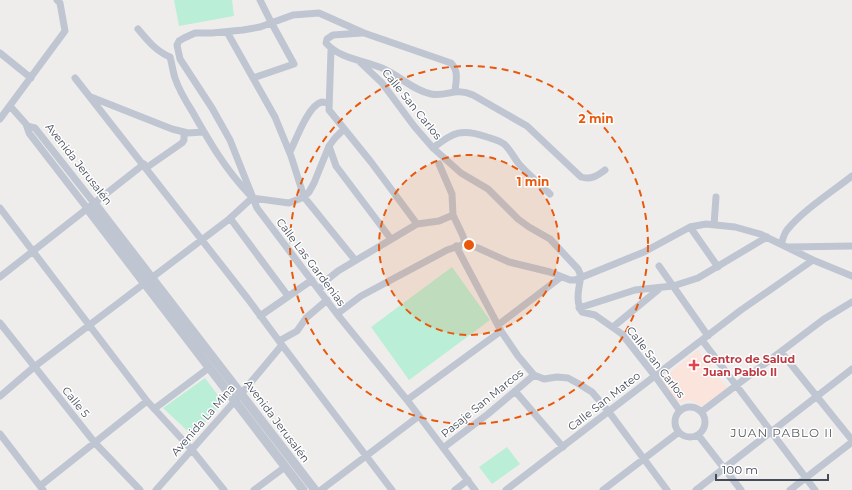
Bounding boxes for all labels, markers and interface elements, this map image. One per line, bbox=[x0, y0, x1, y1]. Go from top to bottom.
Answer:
street label: Calle San Carlos bbox=[379, 66, 445, 143]
text: 2 min bbox=[579, 111, 613, 126]
street label: Avenida Jerusalén bbox=[43, 120, 115, 208]
text: 1 min bbox=[517, 174, 549, 189]
street label: Calle Las Gardenias bbox=[273, 215, 349, 309]
centre of rings bbox=[462, 238, 476, 252]
street label: Calle San Carlos bbox=[624, 323, 689, 401]
place label: Centro de Salud Juan Pablo II bbox=[702, 352, 795, 379]
marker: Centro de Salud Juan Pablo II bbox=[688, 359, 700, 371]
street label: Pasaje San Marcos bbox=[438, 365, 526, 440]
street label: Calle San Mateo bbox=[565, 368, 643, 434]
street label: Avenida Jerusalén bbox=[241, 377, 313, 465]
street label: Avenida La Mina bbox=[168, 381, 238, 459]
street label: Calle 5 bbox=[59, 384, 93, 420]
district label: JUAN PABLO II bbox=[730, 425, 833, 440]
scale bar bbox=[716, 456, 828, 482]
text: 100 m bbox=[722, 462, 758, 477]

